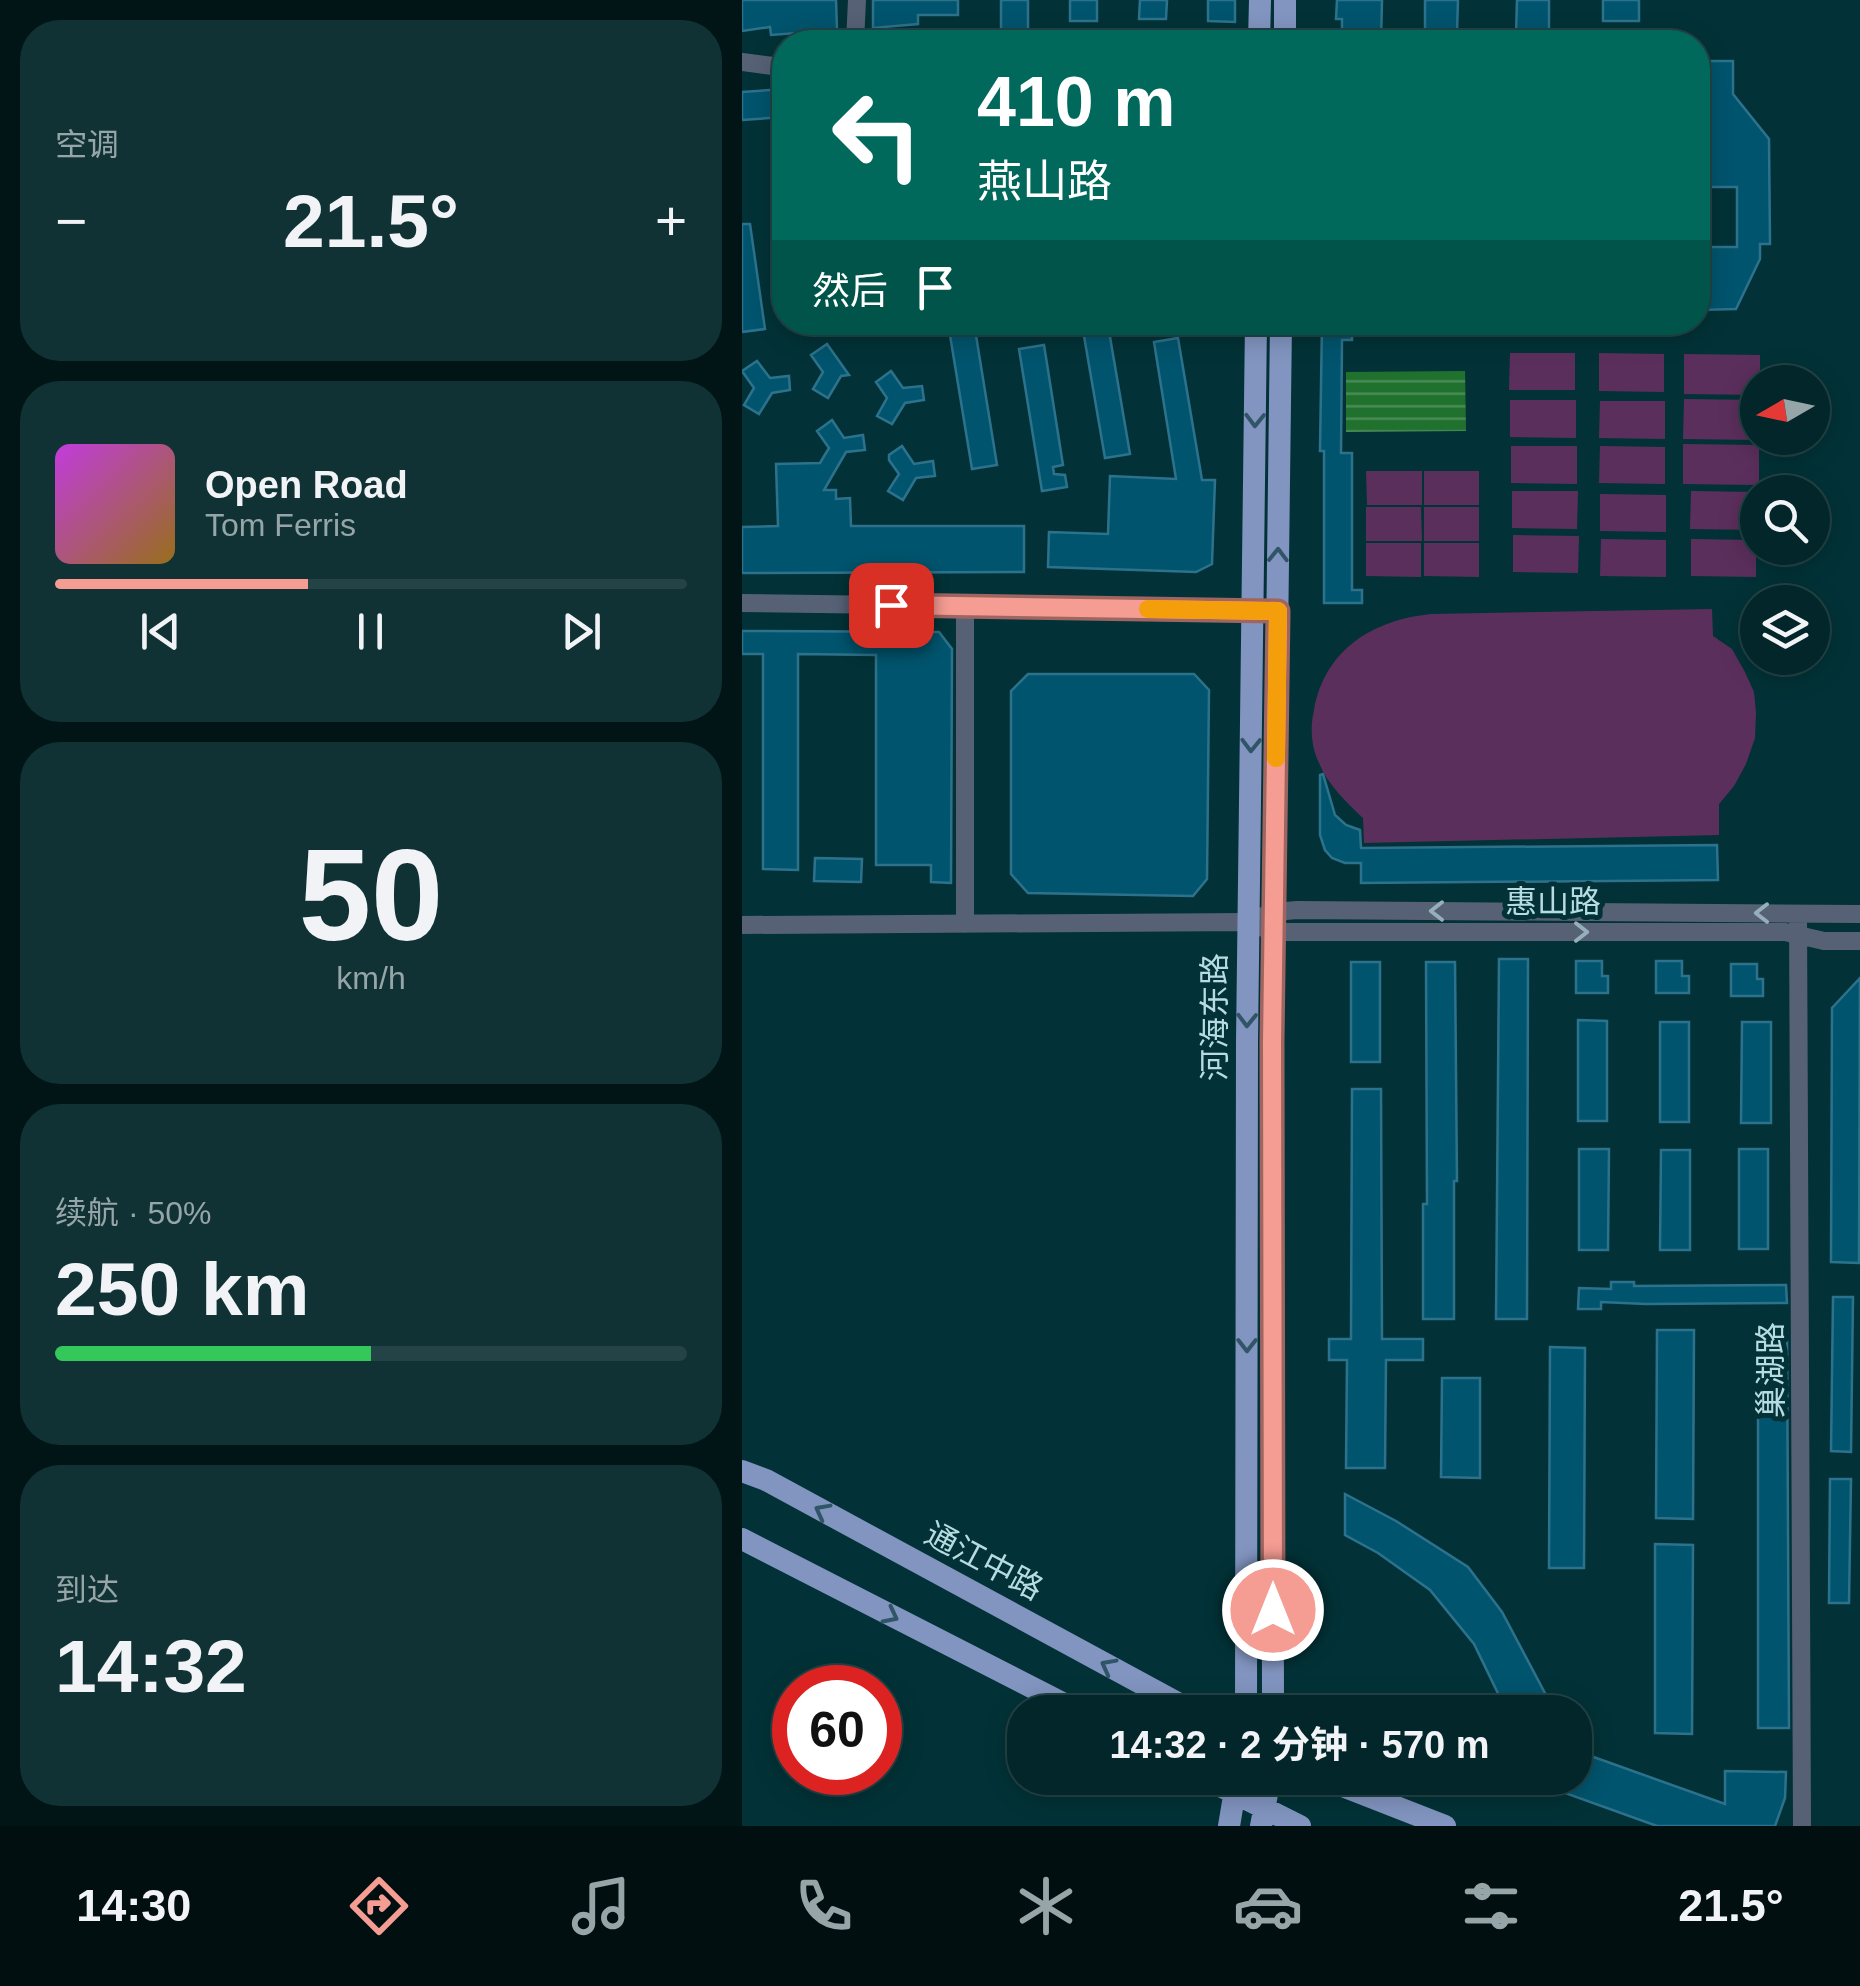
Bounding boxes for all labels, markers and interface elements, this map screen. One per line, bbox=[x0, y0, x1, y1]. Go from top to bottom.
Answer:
text: 410 m bbox=[977, 63, 1175, 141]
icon: left bbox=[812, 70, 942, 200]
text: 空调 bbox=[55, 127, 119, 163]
text: 燕山路 bbox=[977, 156, 1112, 207]
text: 21.5° bbox=[283, 179, 459, 263]
text: − bbox=[55, 190, 87, 252]
text: + bbox=[655, 190, 687, 252]
icon: arrive bbox=[908, 260, 963, 315]
text: 然后 bbox=[812, 270, 888, 312]
north arrow bbox=[1740, 365, 1830, 455]
map controls bbox=[1740, 365, 1830, 675]
one-way arrow bbox=[1244, 412, 1266, 428]
text: Open Road bbox=[205, 464, 408, 506]
button: search bbox=[1740, 475, 1830, 565]
text: Tom Ferris bbox=[205, 507, 356, 543]
one-way arrow bbox=[1268, 546, 1289, 562]
pin bbox=[849, 563, 934, 648]
icon: arrive bbox=[864, 578, 919, 633]
button: layers bbox=[1740, 585, 1830, 675]
icon: previous bbox=[133, 604, 188, 659]
icon: pause bbox=[343, 604, 398, 659]
icon: next bbox=[554, 604, 609, 659]
one-way arrow bbox=[1240, 737, 1261, 753]
text: 50 bbox=[299, 822, 443, 968]
street label: 惠山路 bbox=[1505, 884, 1601, 920]
one-way arrow bbox=[1429, 900, 1444, 922]
one-way arrow bbox=[1754, 902, 1770, 924]
one-way arrow bbox=[1574, 921, 1590, 943]
street label: 河海东路 bbox=[1197, 953, 1233, 1081]
text: km/h bbox=[336, 960, 406, 996]
one-way arrow bbox=[1236, 1012, 1258, 1028]
text: 续航 · 50% bbox=[55, 1195, 212, 1231]
text: 250 km bbox=[55, 1247, 309, 1331]
street label: 巢湖路 bbox=[1753, 1322, 1789, 1418]
one-way arrow bbox=[1236, 1338, 1258, 1353]
one-way arrow bbox=[815, 1504, 833, 1523]
street label: 通江中路 bbox=[919, 1515, 1049, 1607]
position arrow bbox=[1221, 1558, 1325, 1662]
text: 到达 bbox=[55, 1572, 119, 1608]
one-way arrow bbox=[881, 1604, 899, 1624]
text: 14:32 bbox=[55, 1624, 247, 1708]
one-way arrow bbox=[1101, 1658, 1119, 1678]
speed limit sign: 60 bbox=[772, 1665, 902, 1795]
text: 14:32 · 2 分钟 · 570 m bbox=[1109, 1724, 1490, 1766]
icon: directions bbox=[344, 1871, 414, 1941]
icon: music bbox=[566, 1871, 636, 1941]
icon: phone bbox=[789, 1871, 859, 1941]
icon: climate bbox=[1011, 1871, 1081, 1941]
icon: car bbox=[1233, 1871, 1303, 1941]
icon: filters bbox=[1456, 1871, 1526, 1941]
text: 14:30 bbox=[76, 1880, 191, 1931]
text: 21.5° bbox=[1678, 1880, 1784, 1931]

